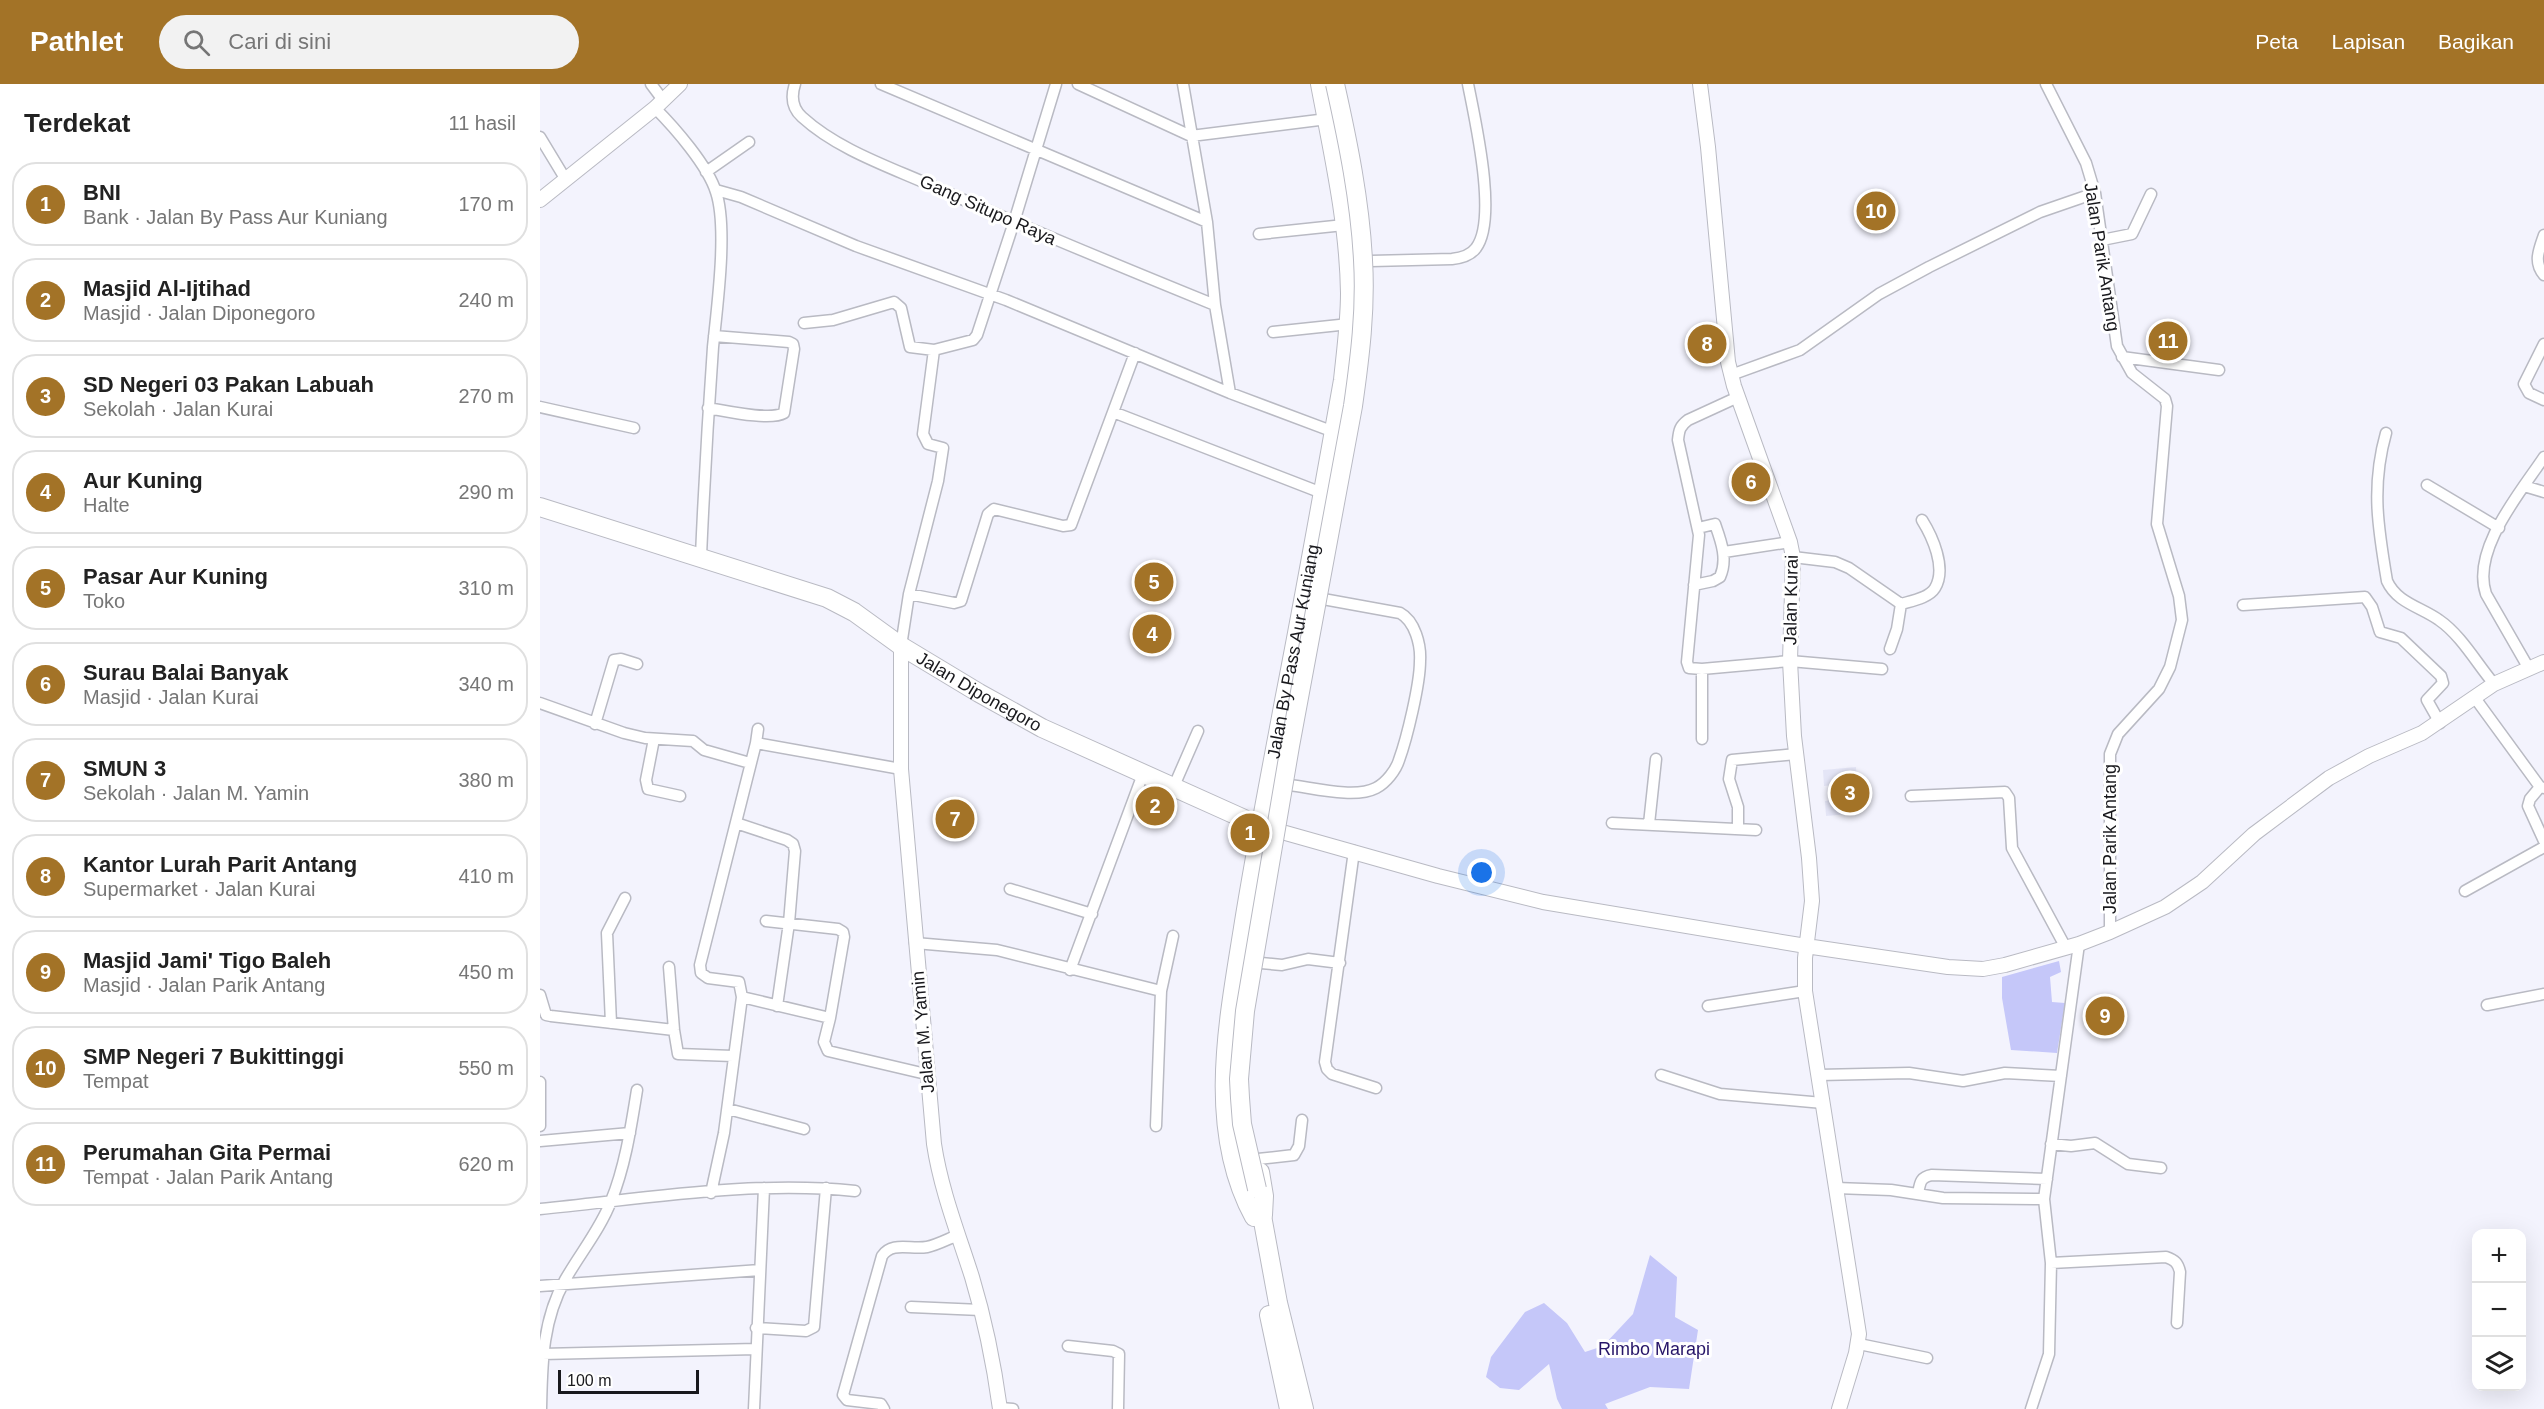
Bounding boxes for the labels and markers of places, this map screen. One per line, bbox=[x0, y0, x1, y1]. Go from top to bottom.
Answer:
pin: 10 bbox=[1856, 188, 1896, 234]
pin: 11 bbox=[2148, 318, 2188, 364]
pin: 8 bbox=[1688, 322, 1726, 366]
pin: 6 bbox=[1732, 460, 1770, 504]
pin: 5 bbox=[1134, 560, 1174, 604]
pin: 4 bbox=[1132, 612, 1172, 656]
pin: 3 bbox=[1830, 770, 1870, 816]
pin: 2 bbox=[1136, 784, 1174, 828]
pin: 7 bbox=[936, 796, 974, 842]
pin: 1 bbox=[1230, 810, 1270, 855]
pin: 9 bbox=[2086, 994, 2124, 1038]

